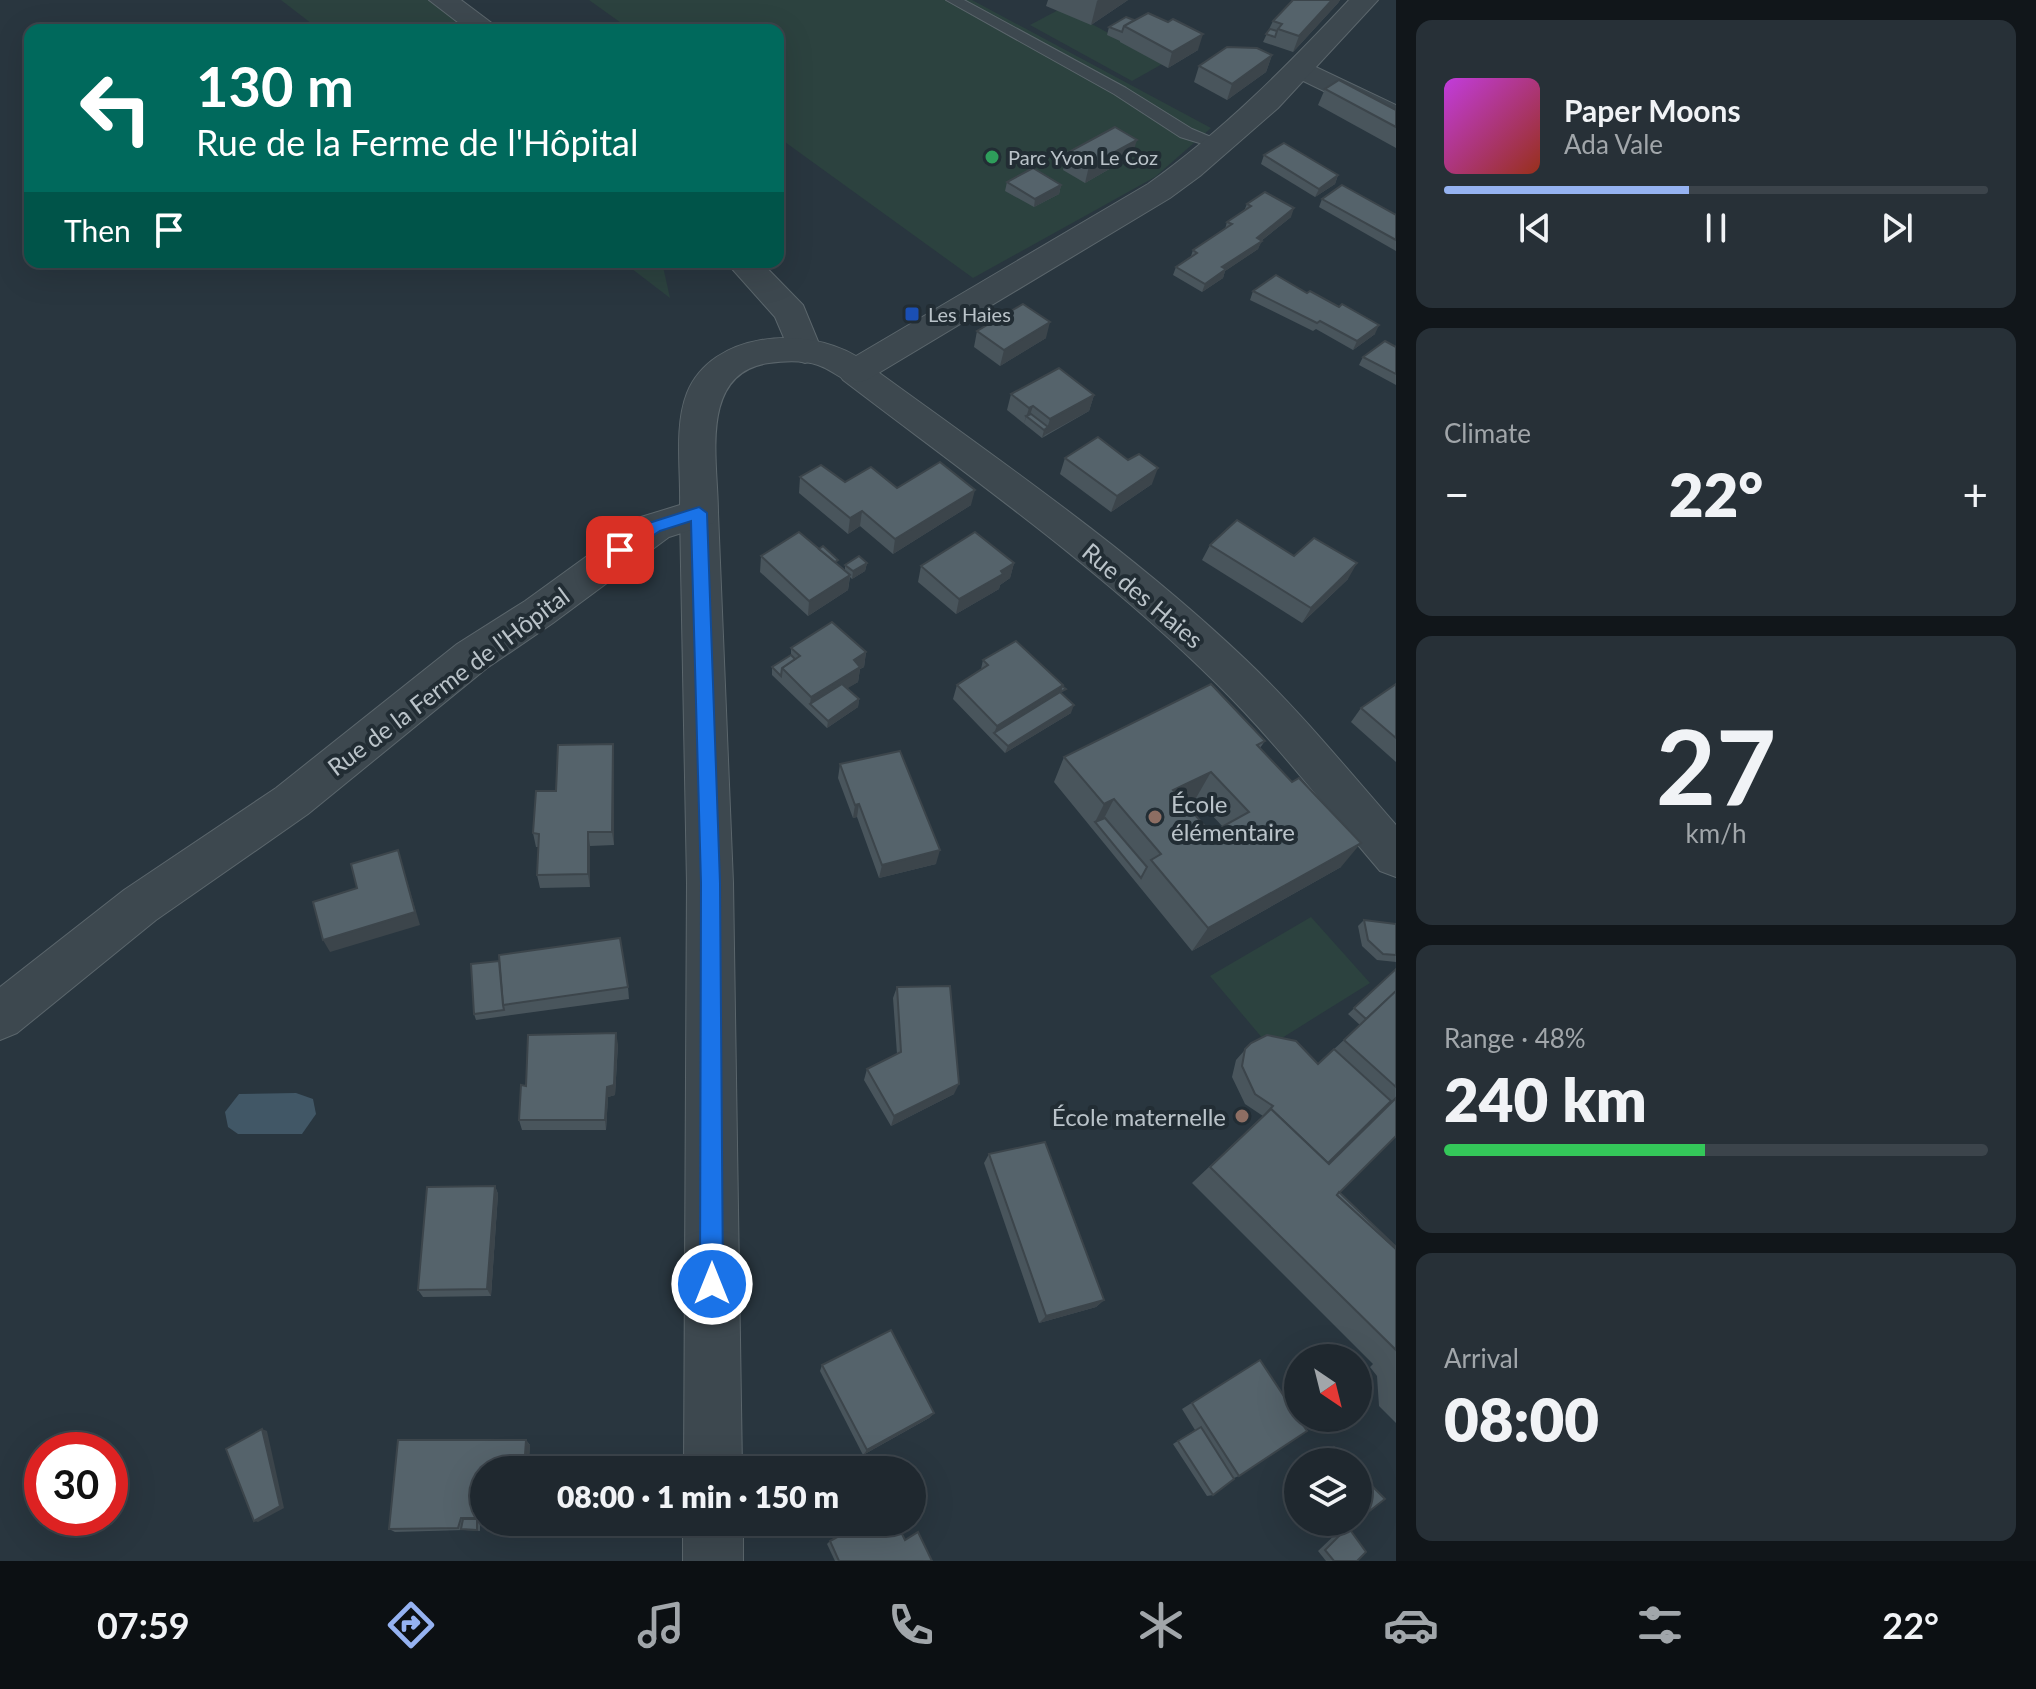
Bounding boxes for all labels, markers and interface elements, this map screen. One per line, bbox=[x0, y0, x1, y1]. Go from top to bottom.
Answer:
text: 130 m bbox=[196, 52, 354, 119]
icon: left bbox=[64, 56, 168, 160]
text: Paper Moons bbox=[1564, 92, 1741, 128]
text: Rue de la Ferme de l'Hôpital bbox=[196, 120, 639, 164]
text: Ada Vale bbox=[1564, 128, 1663, 160]
place label: Parc Yvon Le Coz bbox=[1008, 145, 1158, 169]
marker: Parc Yvon Le Coz bbox=[983, 148, 1001, 166]
icon: previous bbox=[1513, 206, 1557, 250]
icon: pause bbox=[1694, 206, 1738, 250]
icon: next bbox=[1875, 206, 1919, 250]
icon: arrive bbox=[147, 208, 191, 252]
text: Then bbox=[64, 212, 131, 248]
place label: Les Haies bbox=[928, 302, 1011, 326]
marker: Les Haies bbox=[903, 305, 921, 323]
text: Climate bbox=[1444, 417, 1531, 449]
text: 22° bbox=[1669, 458, 1763, 530]
text: − bbox=[1444, 468, 1470, 520]
text: + bbox=[1962, 468, 1988, 520]
pin bbox=[586, 516, 654, 584]
icon: arrive bbox=[598, 528, 642, 572]
street label: Rue des Haies bbox=[1077, 536, 1209, 654]
street label: Rue de la Ferme de l'Hôpital bbox=[321, 581, 575, 781]
text: 27 bbox=[1656, 702, 1776, 827]
place label: École élémentaire bbox=[1171, 789, 1295, 846]
marker: École élémentaire bbox=[1146, 808, 1164, 826]
text: km/h bbox=[1686, 817, 1746, 849]
text: Range · 48% bbox=[1444, 1022, 1586, 1054]
text: 240 km bbox=[1444, 1063, 1647, 1135]
place label: École maternelle bbox=[1052, 1102, 1226, 1131]
marker: École maternelle bbox=[1233, 1107, 1251, 1125]
position arrow bbox=[670, 1242, 754, 1326]
text: Arrival bbox=[1444, 1342, 1519, 1374]
north arrow bbox=[1284, 1344, 1372, 1432]
map controls bbox=[1284, 1344, 1372, 1536]
text: 08:00 bbox=[1444, 1383, 1599, 1455]
speed limit sign: 30 bbox=[24, 1432, 128, 1536]
button: layers bbox=[1284, 1448, 1372, 1536]
text: 08:00 · 1 min · 150 m bbox=[557, 1478, 839, 1514]
icon: directions bbox=[383, 1597, 439, 1653]
icon: music bbox=[633, 1597, 689, 1653]
icon: phone bbox=[883, 1597, 939, 1653]
icon: climate bbox=[1133, 1597, 1189, 1653]
icon: car bbox=[1383, 1597, 1439, 1653]
icon: filters bbox=[1632, 1597, 1688, 1653]
text: 07:59 bbox=[97, 1603, 190, 1647]
text: 22° bbox=[1882, 1603, 1939, 1647]

